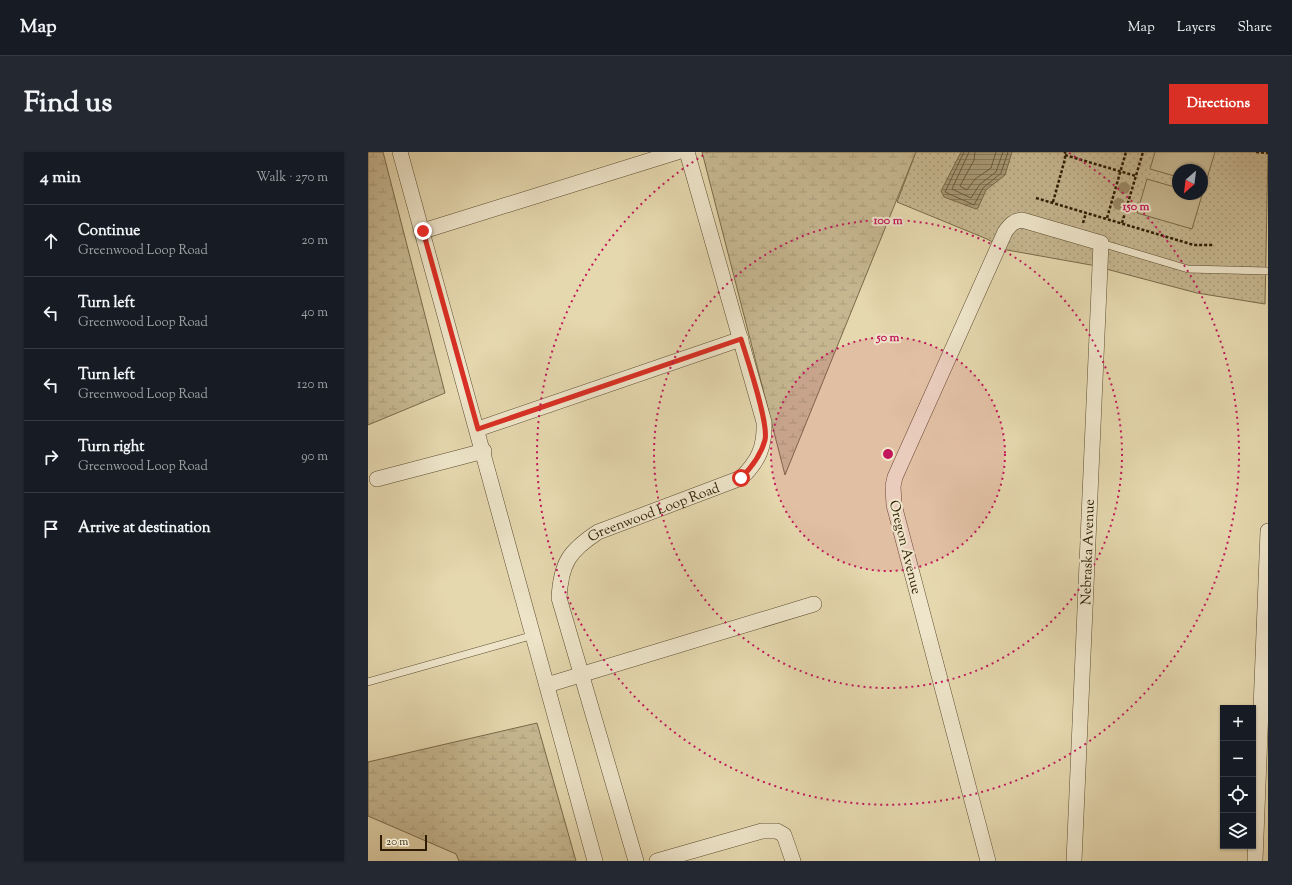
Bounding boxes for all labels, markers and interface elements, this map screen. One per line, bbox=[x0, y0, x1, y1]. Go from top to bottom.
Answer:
text: Map bbox=[20, 14, 57, 41]
text: Map bbox=[1128, 18, 1155, 38]
text: Layers bbox=[1177, 18, 1215, 38]
text: Share bbox=[1237, 18, 1272, 38]
text: Find us bbox=[24, 84, 112, 124]
button: Directions bbox=[1169, 84, 1268, 124]
north arrow bbox=[1172, 164, 1208, 200]
text: 4 min bbox=[40, 166, 81, 190]
text: Walk · 270 m bbox=[256, 169, 328, 187]
text: 150 m bbox=[1121, 198, 1150, 216]
text: 100 m bbox=[872, 212, 903, 230]
text: Continue bbox=[78, 221, 140, 242]
route end bbox=[414, 222, 432, 240]
icon: ahead bbox=[40, 230, 62, 252]
text: 20 m bbox=[302, 232, 328, 250]
text: Greenwood Loop Road bbox=[78, 242, 208, 260]
text: Turn left bbox=[78, 293, 135, 314]
icon: left bbox=[40, 302, 62, 324]
text: 40 m bbox=[301, 304, 328, 322]
text: Greenwood Loop Road bbox=[78, 314, 208, 332]
text: 50 m bbox=[876, 329, 900, 347]
text: Turn left bbox=[78, 365, 135, 386]
icon: left bbox=[40, 374, 62, 396]
text: 120 m bbox=[297, 376, 328, 394]
text: Greenwood Loop Road bbox=[78, 386, 208, 404]
text: Turn right bbox=[78, 437, 144, 458]
icon: right bbox=[40, 446, 62, 468]
centre of rings bbox=[881, 447, 895, 461]
text: 90 m bbox=[301, 448, 328, 466]
text: Greenwood Loop Road bbox=[78, 458, 208, 476]
route start bbox=[732, 469, 750, 487]
street label: Greenwood Loop Road bbox=[584, 479, 723, 548]
street label: Oregon Avenue bbox=[883, 498, 925, 597]
street label: Nebraska Avenue bbox=[1077, 499, 1101, 605]
icon: arrive bbox=[40, 518, 62, 540]
text: Arrive at destination bbox=[78, 518, 211, 539]
map controls bbox=[1220, 705, 1256, 849]
button: + bbox=[1220, 705, 1256, 741]
button: − bbox=[1220, 741, 1256, 777]
button: locate bbox=[1220, 777, 1256, 813]
button: layers bbox=[1220, 813, 1256, 849]
scale bar bbox=[380, 833, 427, 852]
text: 20 m bbox=[386, 834, 408, 850]

